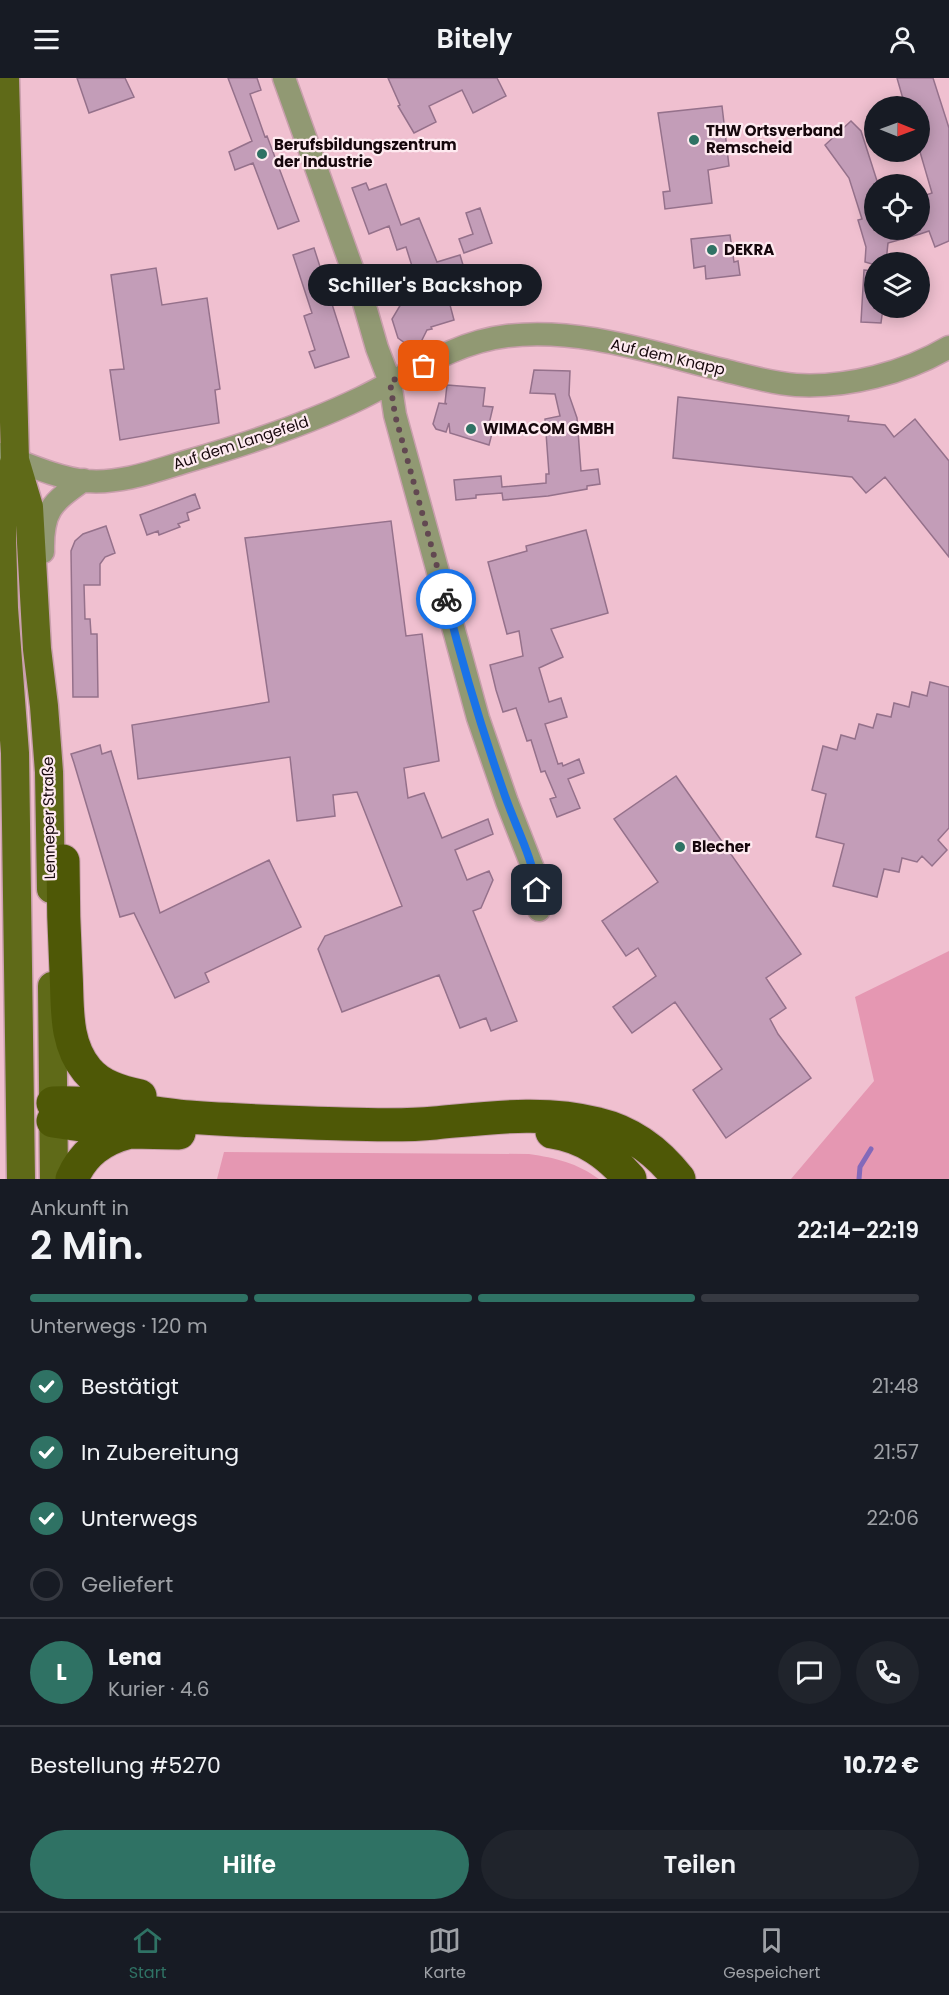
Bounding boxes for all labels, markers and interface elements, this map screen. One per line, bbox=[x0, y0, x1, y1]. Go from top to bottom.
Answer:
text: Bitely bbox=[437, 20, 512, 57]
icon: menu bbox=[30, 23, 63, 56]
icon: person bbox=[886, 23, 919, 56]
north arrow bbox=[864, 96, 930, 162]
map controls bbox=[864, 96, 930, 318]
place label: THW Ortsverband Remscheid bbox=[706, 120, 843, 158]
marker: THW Ortsverband Remscheid bbox=[687, 133, 701, 147]
place label: Berufsbildungszentrum der Industrie bbox=[274, 134, 457, 172]
marker: Berufsbildungszentrum der Industrie bbox=[255, 147, 269, 161]
button: locate bbox=[864, 174, 930, 240]
place label: DEKRA bbox=[724, 239, 774, 260]
marker: DEKRA bbox=[705, 243, 719, 257]
button: layers bbox=[864, 252, 930, 318]
callout: Schiller's Backshop bbox=[307, 264, 541, 306]
text: Schiller's Backshop bbox=[328, 271, 522, 299]
street label: Auf dem Knapp bbox=[609, 333, 727, 380]
pin bbox=[398, 340, 449, 391]
icon: bag bbox=[407, 349, 440, 382]
street label: Auf dem Langefeld bbox=[170, 411, 311, 474]
place label: WIMACOM GMBH bbox=[483, 418, 614, 439]
marker: WIMACOM GMBH bbox=[464, 422, 478, 436]
courier bbox=[416, 569, 476, 629]
icon: bike bbox=[430, 583, 463, 616]
street label: Lenneper Straße bbox=[37, 756, 60, 880]
place label: Blecher bbox=[692, 836, 751, 857]
marker: Blecher bbox=[673, 840, 687, 854]
pin bbox=[511, 864, 562, 915]
icon: home bbox=[520, 873, 553, 906]
text: Ankunft in bbox=[30, 1194, 129, 1222]
text: 22:14–22:19 bbox=[797, 1215, 919, 1246]
text: 2 Min. bbox=[30, 1218, 144, 1273]
text: Unterwegs · 120 m bbox=[30, 1312, 208, 1340]
icon: check bbox=[30, 1370, 63, 1403]
text: Bestätigt bbox=[81, 1371, 179, 1402]
text: 21:48 bbox=[872, 1372, 919, 1400]
icon: check bbox=[30, 1436, 63, 1469]
text: In Zubereitung bbox=[81, 1437, 239, 1468]
text: 21:57 bbox=[873, 1438, 919, 1466]
icon: check bbox=[30, 1502, 63, 1535]
text: Unterwegs bbox=[81, 1503, 198, 1534]
text: 22:06 bbox=[866, 1504, 919, 1532]
text: Geliefert bbox=[81, 1569, 173, 1600]
button: chat bbox=[778, 1641, 841, 1704]
button: phone bbox=[856, 1641, 919, 1704]
text: Lena bbox=[108, 1642, 162, 1673]
text: L bbox=[56, 1657, 67, 1688]
text: Kurier · 4.6 bbox=[108, 1675, 209, 1703]
text: Bestellung #5270 bbox=[30, 1750, 221, 1781]
text: 10.72 € bbox=[844, 1750, 919, 1781]
button: Hilfe bbox=[30, 1830, 469, 1899]
button: Teilen bbox=[481, 1830, 919, 1899]
tab: Start bbox=[129, 1924, 166, 1985]
tab: Karte bbox=[424, 1924, 466, 1985]
tab: Gespeichert bbox=[723, 1924, 820, 1985]

